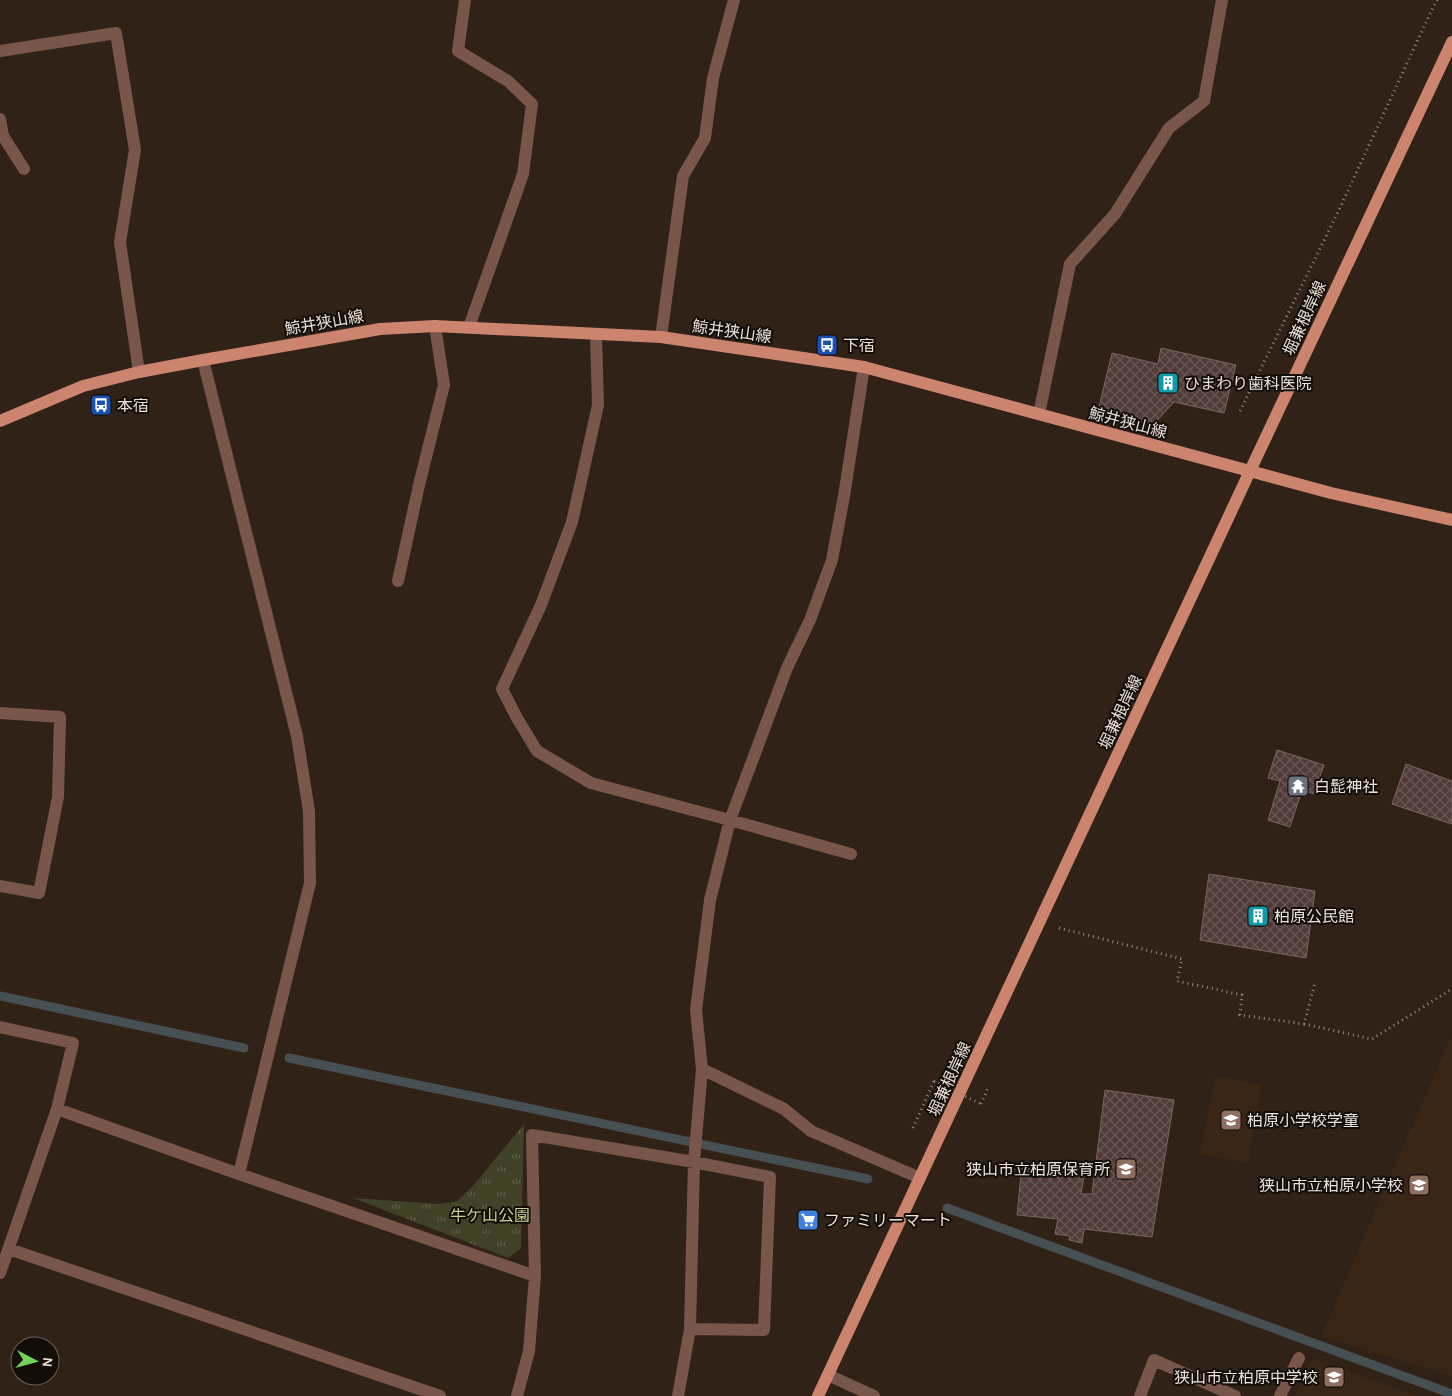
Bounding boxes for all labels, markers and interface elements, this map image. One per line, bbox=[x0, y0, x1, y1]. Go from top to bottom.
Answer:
street label: 堀兼根岸線 bbox=[1279, 278, 1330, 358]
street label: 鯨井狭山線 bbox=[283, 306, 365, 339]
street label: 鯨井狭山線 bbox=[691, 317, 773, 346]
bus stop icon: 下宿 bbox=[815, 333, 839, 357]
place label: 下宿 bbox=[843, 336, 875, 355]
building icon: ひまわり歯科医院 bbox=[1156, 371, 1180, 395]
place label: ひまわり歯科医院 bbox=[1184, 374, 1312, 393]
bus stop icon: 本宿 bbox=[89, 393, 113, 417]
place label: 本宿 bbox=[117, 396, 149, 415]
street label: 鯨井狭山線 bbox=[1087, 403, 1169, 442]
street label: 堀兼根岸線 bbox=[1095, 672, 1146, 752]
temple icon: 白髭神社 bbox=[1286, 774, 1310, 798]
place label: 白髭神社 bbox=[1314, 777, 1378, 796]
building icon: 柏原公民館 bbox=[1246, 904, 1270, 928]
place label: 柏原公民館 bbox=[1274, 907, 1354, 926]
street label: 堀兼根岸線 bbox=[924, 1039, 975, 1119]
school or university icon: 柏原小学校学童 bbox=[1219, 1108, 1243, 1132]
place label: 柏原小学校学童 bbox=[1247, 1111, 1359, 1130]
school or university icon: 狭山市立柏原保育所 bbox=[1114, 1157, 1138, 1181]
place label: 狭山市立柏原保育所 bbox=[966, 1160, 1110, 1179]
school or university icon: 狭山市立柏原小学校 bbox=[1407, 1173, 1431, 1197]
place label: 狭山市立柏原小学校 bbox=[1259, 1176, 1403, 1195]
park label: 牛ケ山公園 bbox=[450, 1206, 530, 1225]
supermarket icon: ファミリーマート bbox=[796, 1208, 820, 1232]
place label: ファミリーマート bbox=[824, 1211, 952, 1230]
north arrow bbox=[10, 1336, 60, 1386]
text: N bbox=[38, 1356, 56, 1368]
school or university icon: 狭山市立柏原中学校 bbox=[1322, 1365, 1346, 1389]
place label: 狭山市立柏原中学校 bbox=[1174, 1368, 1318, 1387]

